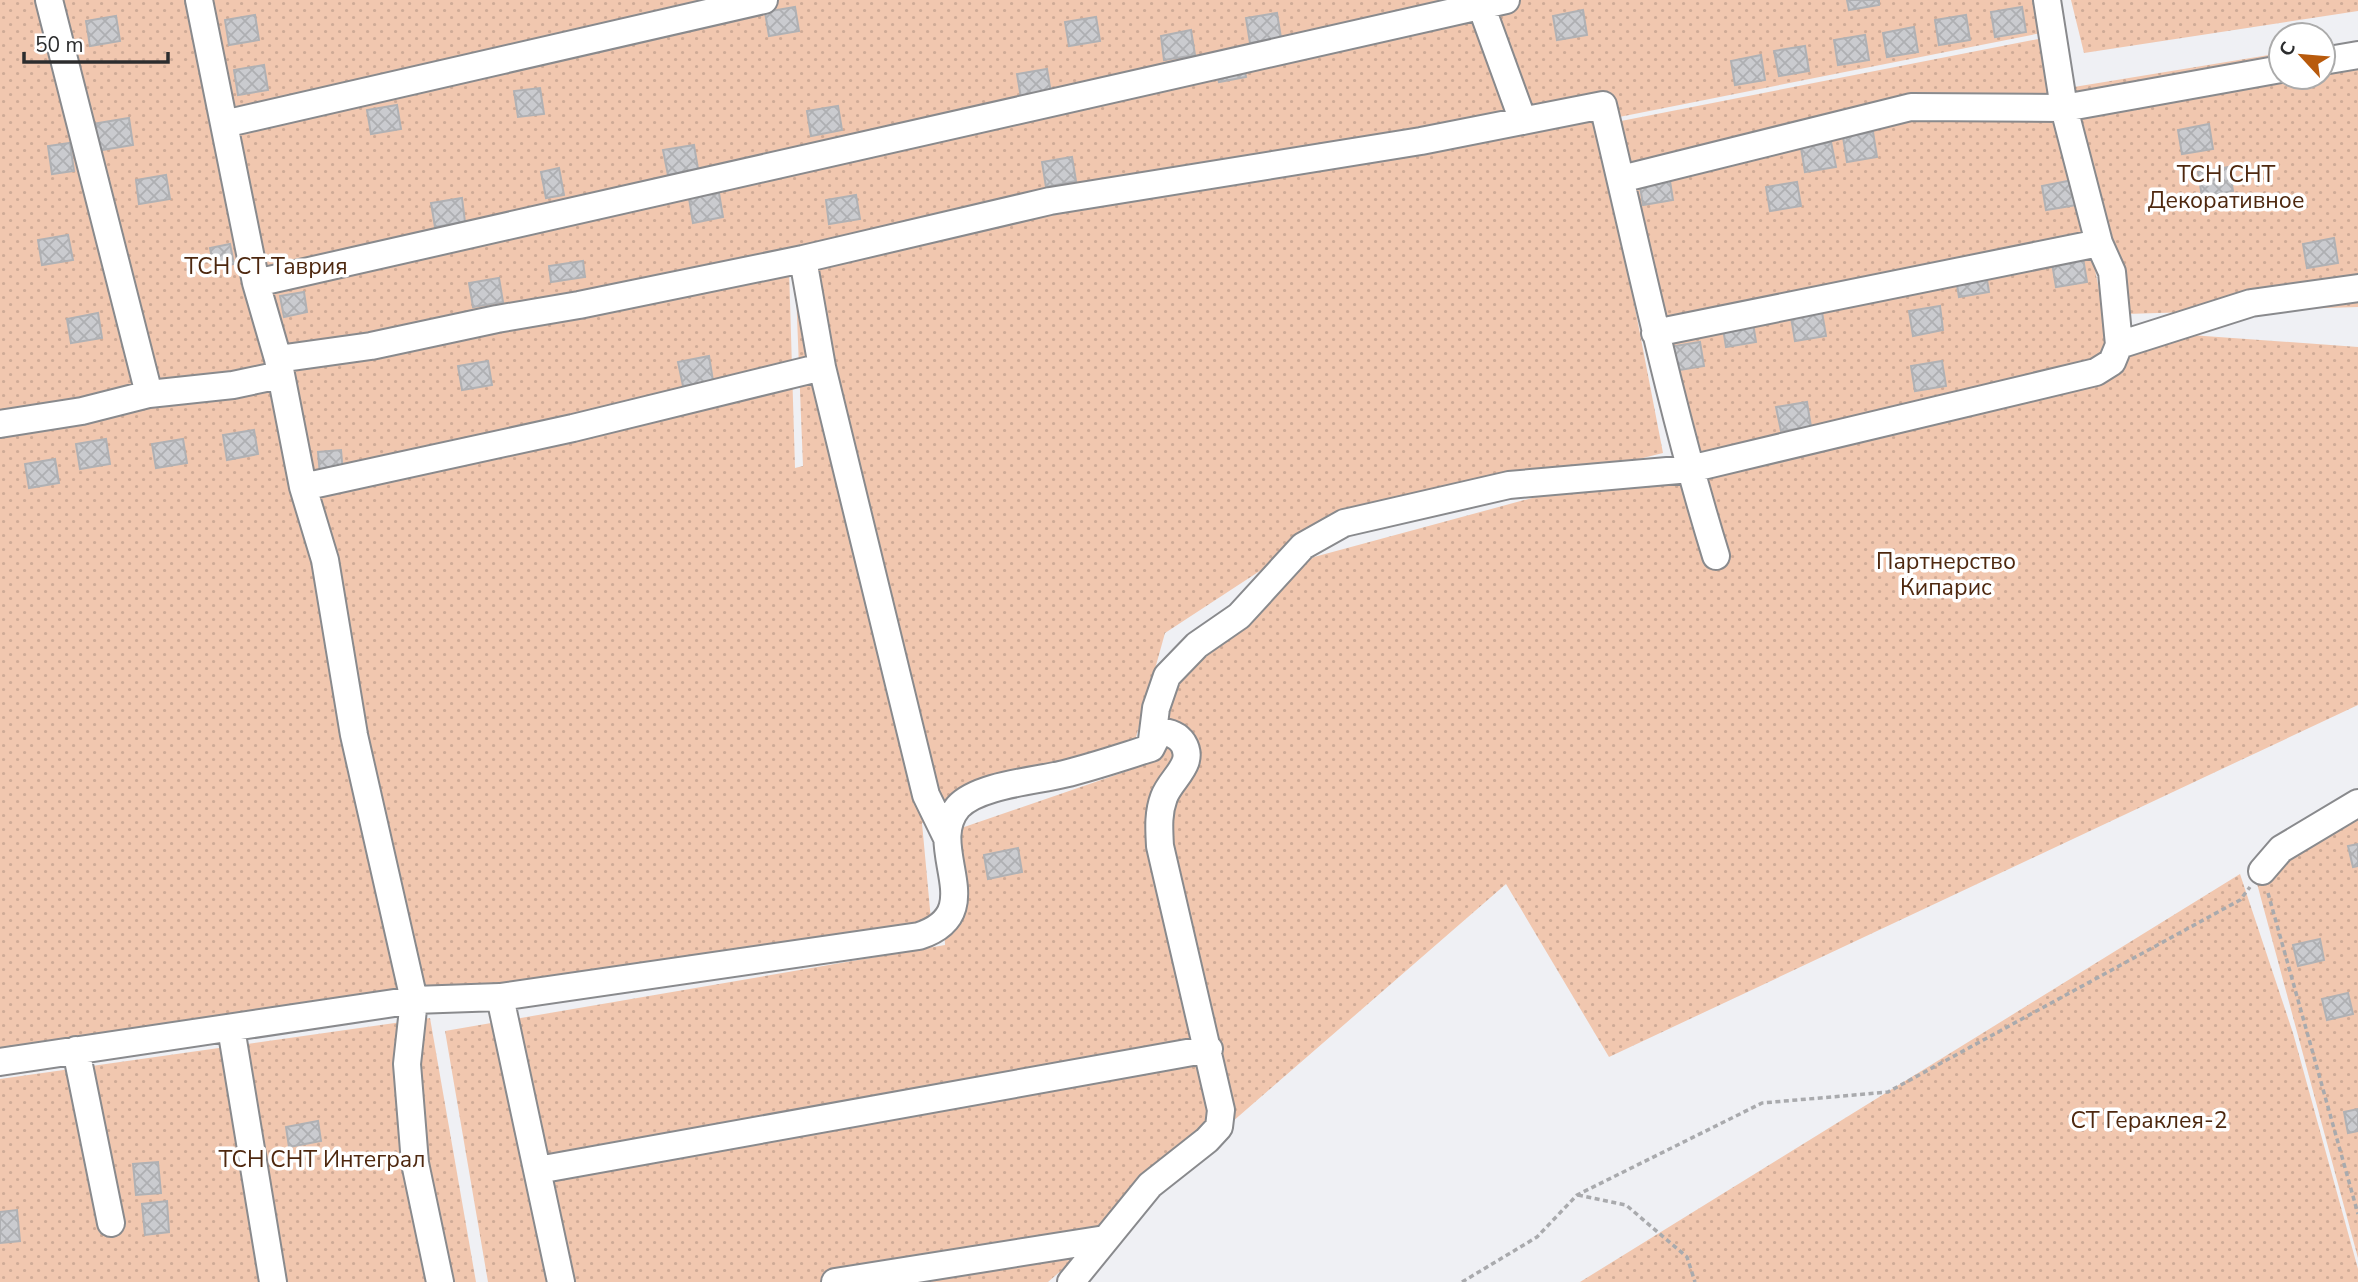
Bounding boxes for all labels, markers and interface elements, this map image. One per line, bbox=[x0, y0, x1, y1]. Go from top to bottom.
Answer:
scale bar bbox=[24, 21, 168, 65]
north arrow bbox=[2267, 21, 2337, 91]
text: 50 m bbox=[35, 31, 84, 59]
text: С bbox=[2273, 37, 2302, 60]
park label: ТСН СНТ Декоративное bbox=[2148, 159, 2304, 216]
park label: ТСН СТ Таврия bbox=[184, 251, 348, 282]
park label: Партнерство Кипарис bbox=[1876, 546, 2016, 603]
park label: СТ Гераклея-2 bbox=[2071, 1105, 2227, 1136]
park label: ТСН СНТ Интеграл bbox=[219, 1144, 425, 1175]

